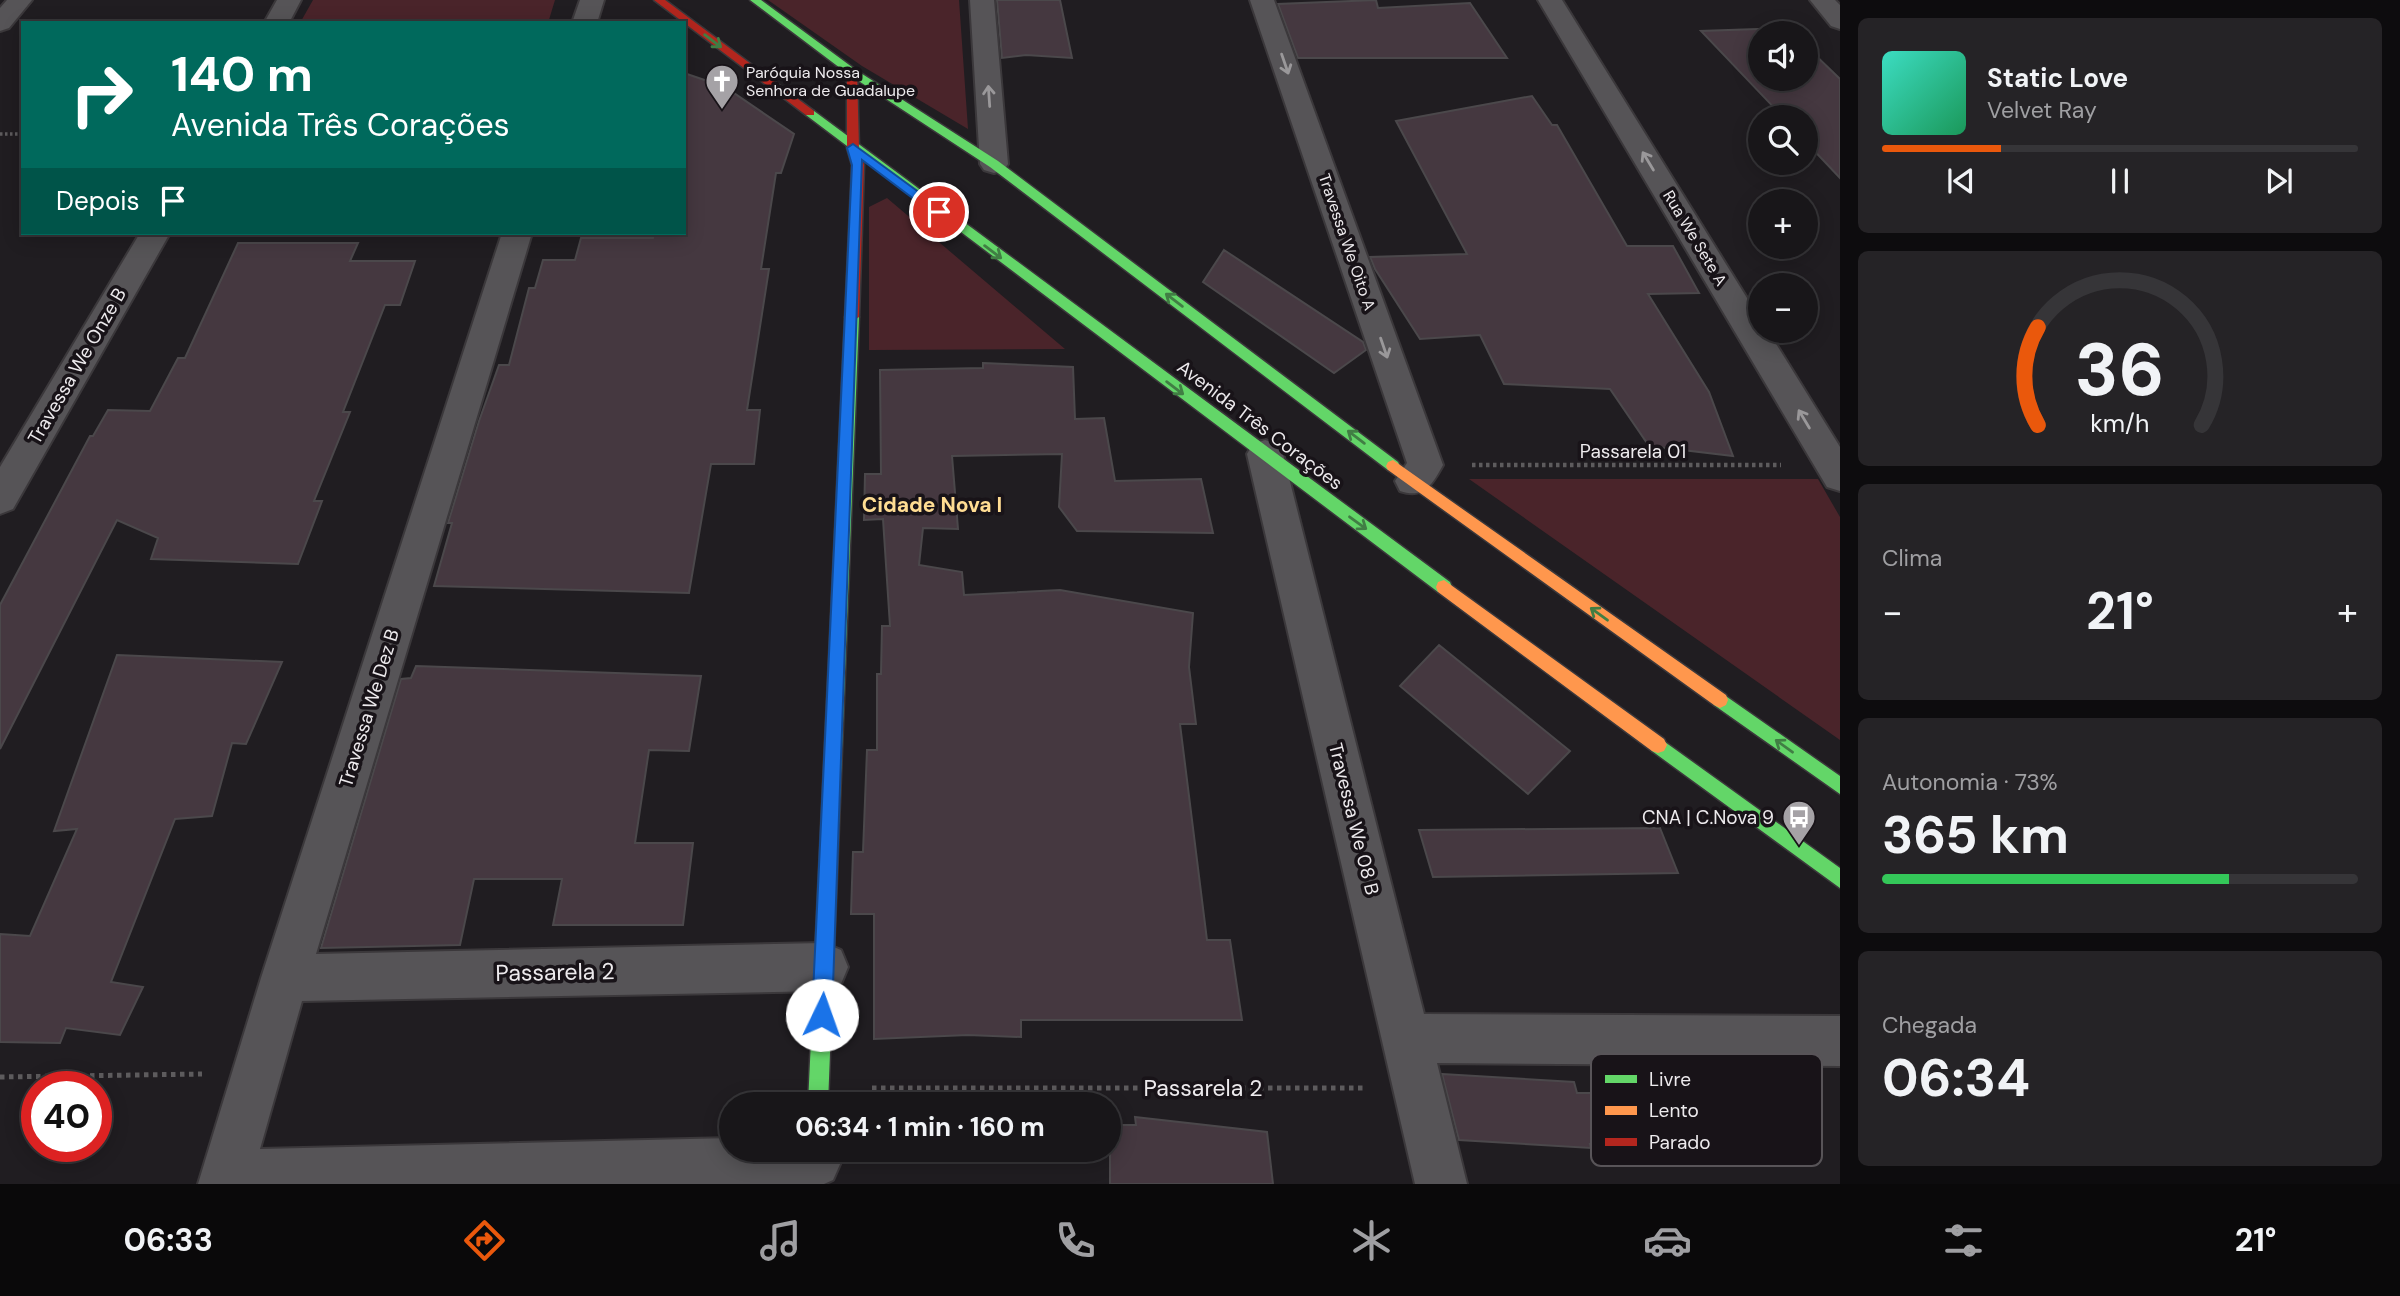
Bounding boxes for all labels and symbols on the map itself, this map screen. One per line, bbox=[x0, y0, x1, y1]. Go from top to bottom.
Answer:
one-way arrow bbox=[703, 34, 722, 49]
one-way arrow bbox=[1280, 53, 1292, 75]
church icon: Paróquia Nossa Senhora de Guadalupe bbox=[703, 62, 741, 111]
place label: Paróquia Nossa Senhora de Guadalupe bbox=[746, 62, 915, 101]
one-way arrow bbox=[982, 85, 995, 108]
one-way arrow bbox=[1640, 152, 1654, 172]
street label: Travessa We Oito A bbox=[1314, 171, 1380, 313]
pin bbox=[909, 182, 969, 242]
street label: Rua We Sete A bbox=[1658, 186, 1732, 290]
one-way arrow bbox=[983, 244, 1001, 259]
street label: Travessa We Onze B bbox=[22, 283, 132, 449]
one-way arrow bbox=[1165, 293, 1184, 307]
one-way arrow bbox=[1379, 337, 1391, 359]
street label: Avenida Três Corações bbox=[1172, 355, 1348, 495]
one-way arrow bbox=[1165, 380, 1184, 395]
one-way arrow bbox=[1797, 409, 1811, 429]
one-way arrow bbox=[1346, 430, 1365, 445]
street label: Passarela 01 bbox=[1580, 439, 1686, 464]
district label: Cidade Nova I bbox=[862, 491, 1002, 519]
one-way arrow bbox=[1348, 516, 1367, 530]
one-way arrow bbox=[1590, 607, 1609, 621]
street label: Travessa We Dez B bbox=[333, 626, 405, 790]
one-way arrow bbox=[1775, 739, 1794, 754]
street label: Travessa We 08 B bbox=[1323, 740, 1385, 898]
bus stop icon: CNA | C.Nova 9 bbox=[1780, 798, 1818, 847]
place label: CNA | C.Nova 9 bbox=[1642, 805, 1774, 830]
street label: Passarela 2 bbox=[495, 956, 615, 988]
position arrow bbox=[785, 978, 859, 1052]
legend bbox=[1591, 1054, 1822, 1166]
text: Livre bbox=[1649, 1067, 1691, 1092]
speed limit sign: 40 bbox=[21, 1071, 112, 1162]
street label: Passarela 2 bbox=[1143, 1073, 1263, 1103]
text: Lento bbox=[1649, 1098, 1699, 1123]
text: Parado bbox=[1649, 1130, 1710, 1155]

